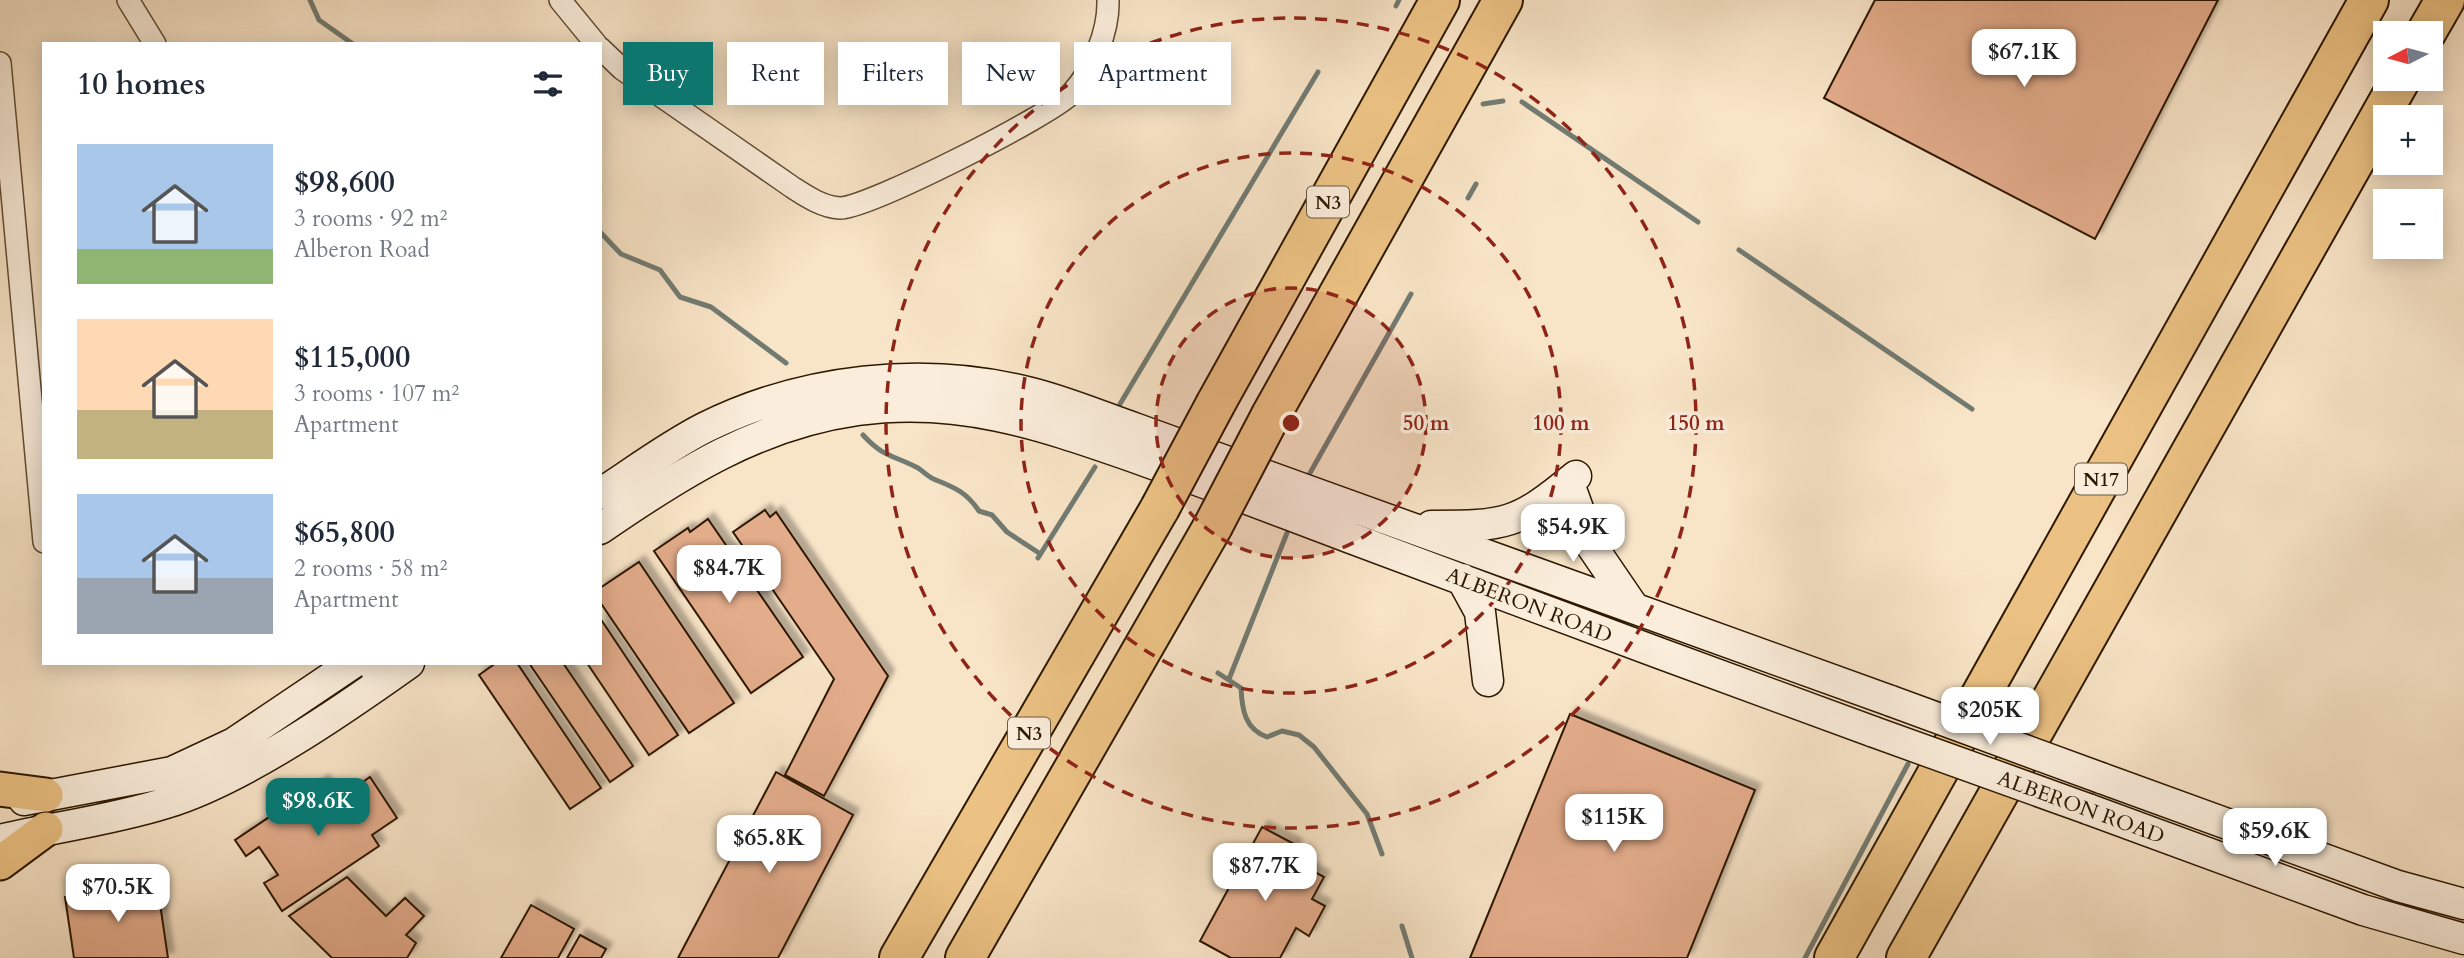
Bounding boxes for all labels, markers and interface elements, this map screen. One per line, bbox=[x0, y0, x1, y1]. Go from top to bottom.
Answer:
north arrow bbox=[2373, 21, 2443, 91]
map controls bbox=[2373, 21, 2443, 259]
pin: $67.1K bbox=[1967, 29, 2081, 89]
text: $67.1K bbox=[1988, 36, 2060, 67]
chip: Buy bbox=[623, 42, 713, 105]
chip: Rent bbox=[727, 42, 824, 105]
chip: Filters bbox=[838, 42, 948, 105]
chip: New bbox=[962, 42, 1060, 105]
chip: Apartment bbox=[1074, 42, 1231, 105]
text: 10 homes bbox=[77, 64, 206, 105]
icon: filters bbox=[529, 65, 567, 103]
button: + bbox=[2373, 105, 2443, 175]
text: $98,600 bbox=[294, 162, 395, 203]
icon: home bbox=[133, 172, 217, 256]
road number: N3 bbox=[1307, 186, 1349, 218]
button: − bbox=[2373, 189, 2443, 259]
text: 3 rooms · 92 m² bbox=[294, 203, 447, 234]
text: Alberon Road bbox=[294, 234, 430, 265]
text: $115,000 bbox=[294, 337, 410, 378]
icon: home bbox=[133, 347, 217, 431]
text: 3 rooms · 107 m² bbox=[294, 378, 459, 409]
text: Apartment bbox=[294, 409, 398, 440]
text: 50 m bbox=[1403, 409, 1450, 438]
text: 100 m bbox=[1532, 409, 1590, 438]
text: 150 m bbox=[1667, 409, 1725, 438]
centre of rings bbox=[1279, 411, 1303, 435]
road number: N17 bbox=[2075, 464, 2127, 494]
pin: $54.9K bbox=[1516, 504, 1630, 564]
text: $54.9K bbox=[1537, 511, 1609, 542]
text: $65,800 bbox=[294, 512, 395, 553]
icon: home bbox=[133, 522, 217, 606]
pin: $84.7K bbox=[672, 546, 786, 605]
text: $84.7K bbox=[693, 552, 765, 583]
text: 2 rooms · 58 m² bbox=[294, 553, 447, 584]
street label: ALBERON ROAD bbox=[1442, 560, 1616, 651]
text: Apartment bbox=[294, 584, 398, 615]
pin: $205K bbox=[1941, 688, 2039, 747]
text: $205K bbox=[1957, 694, 2023, 725]
road number: N3 bbox=[1008, 718, 1050, 748]
street label: ALBERON ROAD bbox=[1993, 764, 2168, 851]
pin: $98.6K bbox=[261, 778, 375, 838]
text: $98.6K bbox=[282, 785, 354, 816]
pin: $115K bbox=[1565, 794, 1663, 854]
text: $115K bbox=[1581, 801, 1647, 832]
pin: $59.6K bbox=[2218, 808, 2332, 868]
text: $59.6K bbox=[2239, 815, 2311, 846]
pin: $65.8K bbox=[712, 816, 826, 875]
text: $65.8K bbox=[733, 822, 805, 853]
pin: $87.7K bbox=[1208, 844, 1322, 903]
text: $87.7K bbox=[1229, 850, 1301, 881]
pin: $70.5K bbox=[61, 864, 175, 924]
text: $70.5K bbox=[82, 871, 154, 902]

